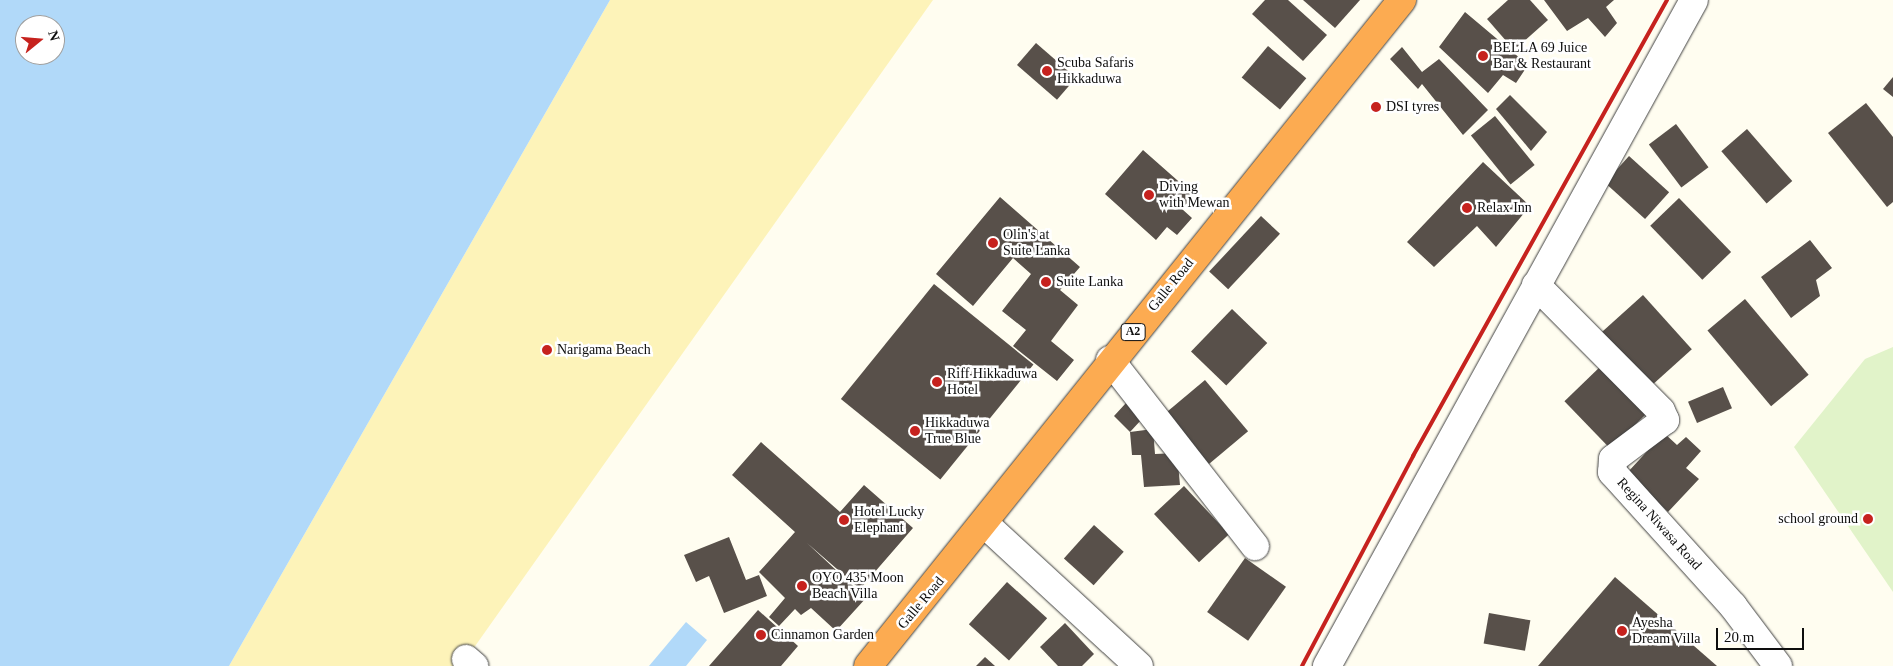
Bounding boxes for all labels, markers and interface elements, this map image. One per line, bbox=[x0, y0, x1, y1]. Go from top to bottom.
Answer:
north arrow bbox=[15, 15, 65, 65]
text: N bbox=[45, 29, 63, 43]
place label: BELLA 69 Juice Bar & Restaurant bbox=[1493, 40, 1591, 72]
marker: BELLA 69 Juice Bar & Restaurant bbox=[1477, 50, 1489, 62]
place label: Scuba Safaris Hikkaduwa bbox=[1057, 55, 1134, 88]
marker: Scuba Safaris Hikkaduwa bbox=[1041, 65, 1053, 77]
place label: DSI tyres bbox=[1386, 99, 1439, 115]
marker: DSI tyres bbox=[1370, 101, 1382, 113]
place label: Diving with Mewan bbox=[1159, 179, 1229, 212]
marker: Diving with Mewan bbox=[1143, 189, 1155, 201]
place label: Relax Inn bbox=[1477, 200, 1532, 216]
marker: Relax Inn bbox=[1461, 202, 1473, 214]
place label: Olin's at Suite Lanka bbox=[1003, 227, 1070, 260]
marker: Olin's at Suite Lanka bbox=[987, 237, 999, 249]
street label: Galle Road bbox=[1145, 255, 1197, 315]
place label: Suite Lanka bbox=[1056, 274, 1123, 290]
marker: Suite Lanka bbox=[1040, 276, 1052, 288]
road number: A2 bbox=[1120, 322, 1146, 342]
place label: Narigama Beach bbox=[557, 342, 651, 358]
marker: Narigama Beach bbox=[541, 344, 553, 356]
place label: Riff Hikkaduwa Hotel bbox=[947, 366, 1037, 398]
marker: Riff Hikkaduwa Hotel bbox=[931, 376, 943, 388]
place label: Hikkaduwa True Blue bbox=[925, 415, 990, 448]
marker: Hikkaduwa True Blue bbox=[909, 425, 921, 437]
street label: Regina Niwasa Road bbox=[1613, 474, 1705, 574]
place label: Hotel Lucky Elephant bbox=[854, 504, 924, 536]
place label: school ground bbox=[1778, 511, 1858, 527]
marker: school ground bbox=[1862, 513, 1874, 525]
marker: Hotel Lucky Elephant bbox=[838, 514, 850, 526]
place label: OYO 435 Moon Beach Villa bbox=[812, 570, 904, 602]
street label: Galle Road bbox=[894, 573, 948, 633]
marker: OYO 435 Moon Beach Villa bbox=[796, 580, 808, 592]
place label: Ayesha Dream Villa bbox=[1632, 615, 1701, 648]
scale bar bbox=[1718, 618, 1806, 650]
marker: Ayesha Dream Villa bbox=[1616, 625, 1628, 637]
place label: Cinnamon Garden bbox=[771, 627, 874, 643]
marker: Cinnamon Garden bbox=[755, 629, 767, 641]
text: 20 m bbox=[1724, 629, 1754, 645]

